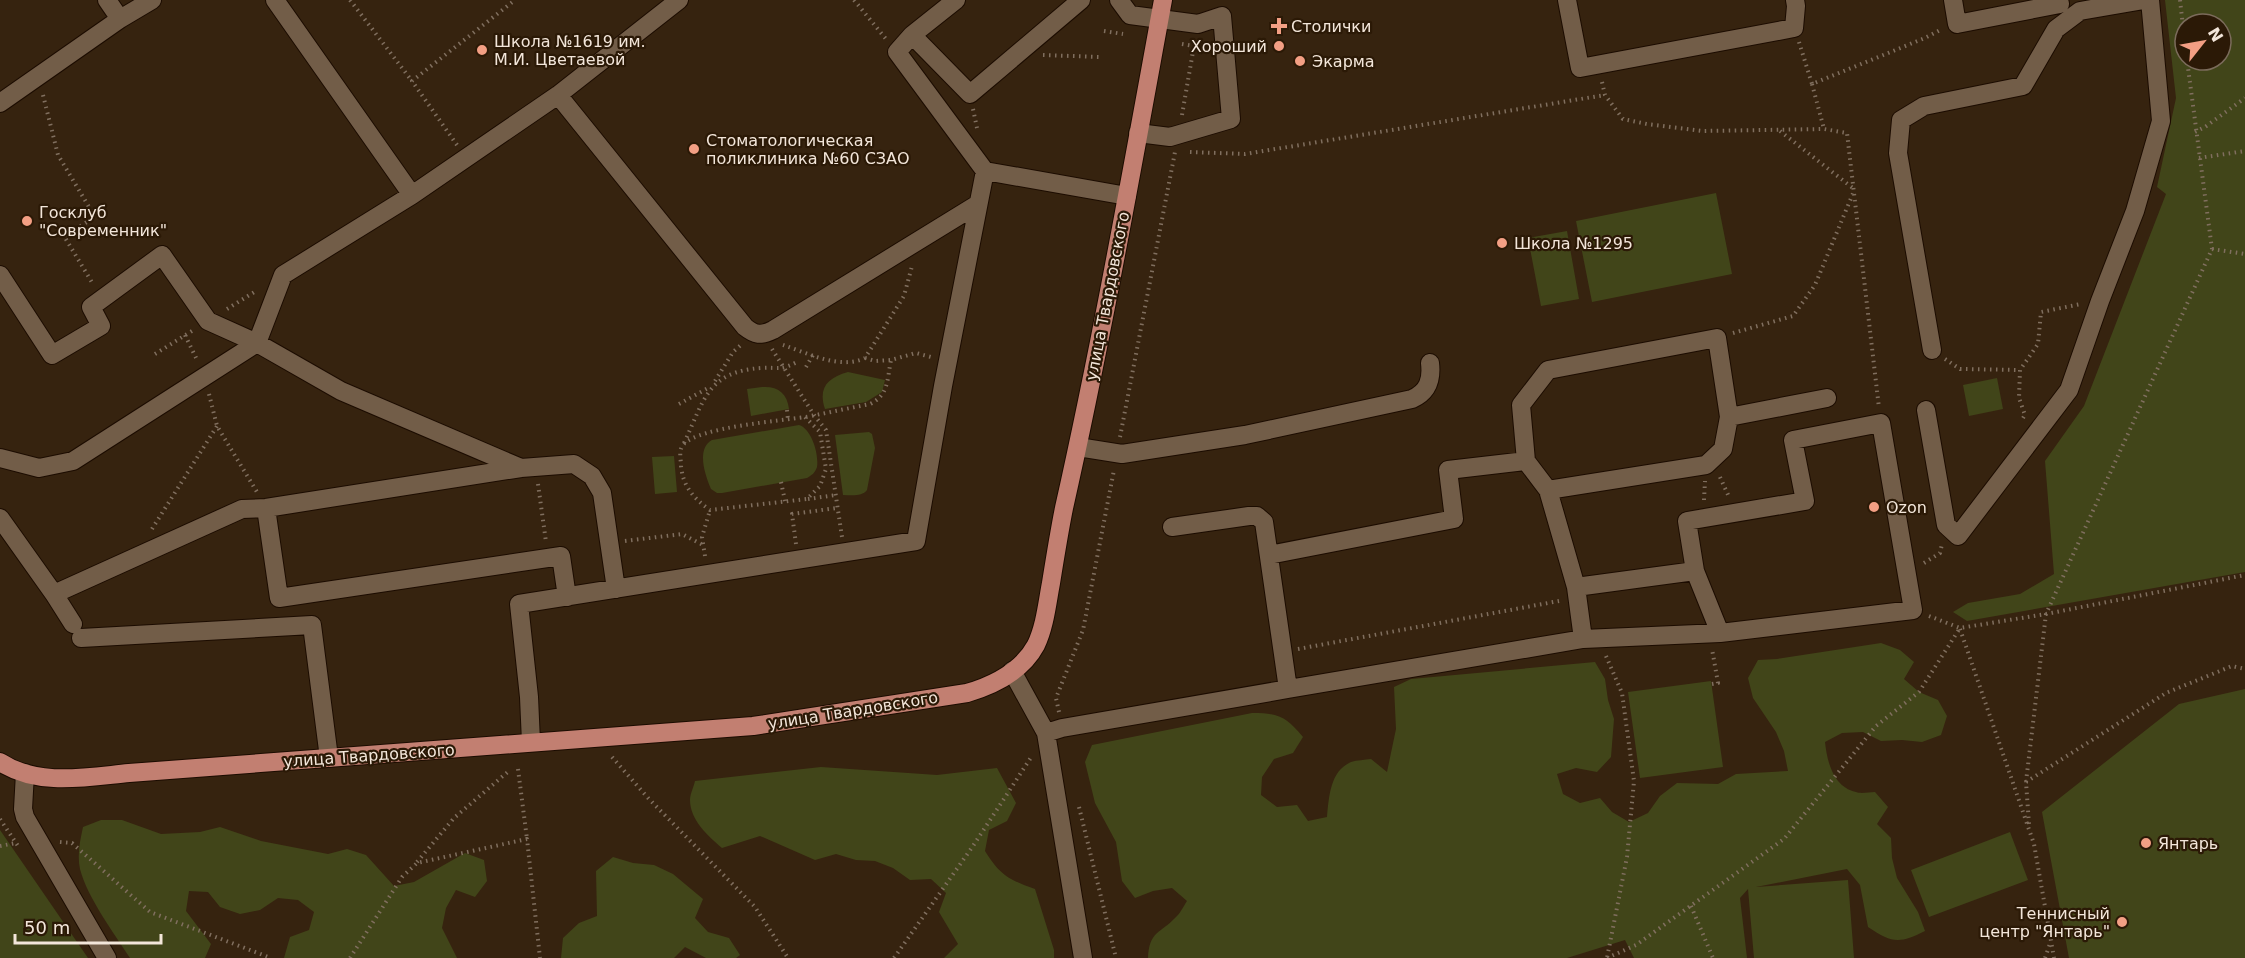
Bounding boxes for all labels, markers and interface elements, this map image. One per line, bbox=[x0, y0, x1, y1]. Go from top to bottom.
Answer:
north arrow bbox=[2173, 12, 2233, 72]
place label: Столички bbox=[1291, 17, 1371, 36]
marker: Столички bbox=[1272, 19, 1286, 33]
text: N bbox=[2204, 24, 2227, 45]
place label: Школа №1619 им. М.И. Цветаевой bbox=[494, 32, 646, 69]
place label: Хороший bbox=[1191, 37, 1267, 56]
marker: Хороший bbox=[1272, 39, 1286, 53]
marker: Школа №1619 им. М.И. Цветаевой bbox=[475, 43, 489, 57]
place label: Экарма bbox=[1312, 52, 1375, 71]
marker: Экарма bbox=[1293, 54, 1307, 68]
place label: Стоматологическая поликлиника №60 СЗАО bbox=[706, 131, 910, 168]
marker: Стоматологическая поликлиника №60 СЗАО bbox=[687, 142, 701, 156]
place label: Госклуб "Современник" bbox=[39, 203, 167, 240]
street label: улица Твардовского bbox=[1082, 210, 1133, 382]
marker: Госклуб "Современник" bbox=[20, 214, 34, 228]
place label: Школа №1295 bbox=[1514, 234, 1633, 253]
marker: Школа №1295 bbox=[1495, 236, 1509, 250]
place label: Ozon bbox=[1886, 498, 1927, 517]
marker: Ozon bbox=[1867, 500, 1881, 514]
street label: улица Твардовского bbox=[767, 688, 939, 733]
street label: улица Твардовского bbox=[283, 740, 455, 771]
place label: Янтарь bbox=[2158, 834, 2218, 853]
marker: Янтарь bbox=[2139, 836, 2153, 850]
place label: Теннисный центр "Янтарь" bbox=[1979, 904, 2110, 941]
scale bar bbox=[15, 907, 160, 945]
marker: Теннисный центр "Янтарь" bbox=[2115, 915, 2129, 929]
text: 50 m bbox=[24, 917, 70, 938]

